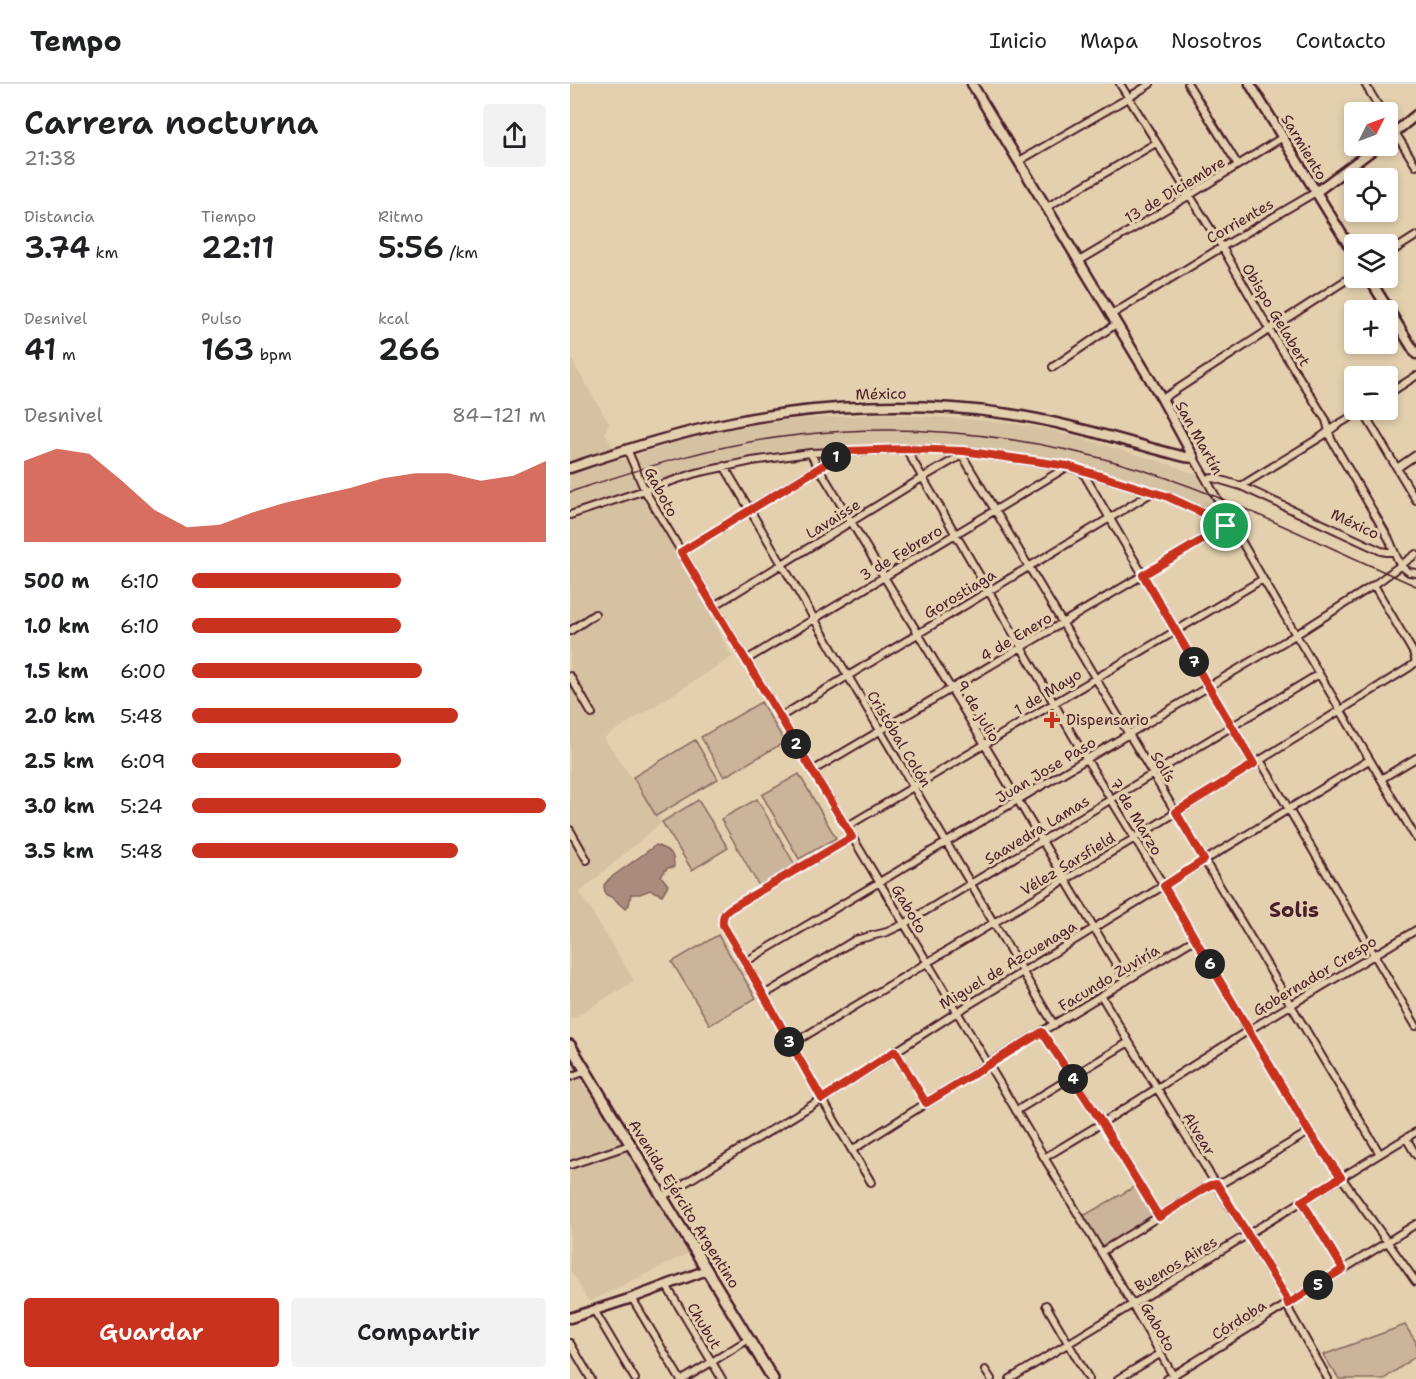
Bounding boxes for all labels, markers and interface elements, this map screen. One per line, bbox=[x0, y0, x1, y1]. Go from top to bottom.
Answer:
text: Tempo bbox=[30, 22, 122, 60]
text: Inicio bbox=[989, 27, 1047, 55]
text: Mapa bbox=[1080, 27, 1138, 55]
text: Nosotros bbox=[1171, 27, 1262, 55]
text: Contacto bbox=[1295, 27, 1386, 55]
text: Carrera nocturna bbox=[24, 100, 318, 145]
north arrow bbox=[1344, 102, 1398, 156]
map controls bbox=[1344, 102, 1398, 420]
button: share bbox=[483, 104, 546, 167]
street label: Sarmiento bbox=[1277, 110, 1331, 184]
text: 21:38 bbox=[24, 145, 77, 171]
street label: 13 de Diciembre bbox=[1121, 152, 1229, 228]
button: locate bbox=[1344, 168, 1398, 222]
street label: Corrientes bbox=[1203, 194, 1277, 248]
text: Distancia bbox=[24, 206, 95, 227]
text: Tiempo bbox=[201, 206, 256, 227]
text: Ritmo bbox=[378, 206, 423, 227]
text: 3.74 bbox=[24, 227, 90, 268]
text: 22:11 bbox=[201, 227, 275, 268]
text: 5:56 bbox=[378, 227, 444, 268]
button: layers bbox=[1344, 234, 1398, 288]
text: km bbox=[90, 242, 118, 263]
text: /km bbox=[444, 242, 478, 263]
street label: Obispo Gelabert bbox=[1237, 260, 1315, 370]
button: + bbox=[1344, 300, 1398, 354]
text: Desnivel bbox=[24, 308, 87, 329]
text: Pulso bbox=[201, 308, 242, 329]
text: kcal bbox=[378, 308, 409, 329]
text: 41 bbox=[24, 329, 57, 370]
text: 163 bbox=[201, 329, 254, 370]
text: 266 bbox=[378, 329, 440, 370]
text: m bbox=[57, 344, 76, 365]
text: bpm bbox=[254, 344, 292, 365]
button: − bbox=[1344, 366, 1398, 420]
street label: México bbox=[855, 384, 907, 404]
street label: San Martín bbox=[1171, 398, 1227, 478]
text: Desnivel bbox=[24, 402, 103, 428]
text: 84–121 m bbox=[452, 402, 546, 428]
pin: 1 bbox=[821, 442, 851, 472]
text: 1 bbox=[832, 446, 840, 467]
street label: Gaboto bbox=[640, 464, 682, 520]
street label: Lavaisse bbox=[802, 494, 864, 544]
pin bbox=[1200, 500, 1251, 551]
street label: México bbox=[1328, 504, 1382, 544]
icon: arrive bbox=[1209, 509, 1242, 542]
street label: 3 de Febrero bbox=[856, 520, 946, 586]
street label: Gorostiaga bbox=[920, 564, 1000, 623]
text: 500 m bbox=[24, 568, 90, 594]
text: 6:10 bbox=[120, 568, 159, 594]
street label: 4 de Enero bbox=[976, 608, 1056, 666]
text: 1.0 km bbox=[24, 613, 89, 639]
text: 6:10 bbox=[120, 613, 159, 639]
pin: 7 bbox=[1179, 647, 1209, 677]
text: 7 bbox=[1188, 651, 1200, 672]
text: 1.5 km bbox=[24, 658, 88, 684]
text: 6:00 bbox=[120, 658, 166, 684]
street label: 1 de Mayo bbox=[1011, 664, 1085, 720]
street label: 9 de julio bbox=[952, 676, 1004, 746]
street label: Cristóbal Colón bbox=[862, 687, 936, 791]
text: 2.0 km bbox=[24, 703, 95, 729]
text: 5:48 bbox=[120, 703, 163, 729]
place label: Dispensario bbox=[1066, 710, 1149, 730]
marker: Dispensario bbox=[1043, 711, 1061, 729]
pin: 2 bbox=[781, 729, 811, 759]
street label: Juan Jose Paso bbox=[992, 732, 1100, 808]
text: 2 bbox=[790, 733, 802, 754]
text: 2.5 km bbox=[24, 748, 94, 774]
text: 6:09 bbox=[120, 748, 166, 774]
street label: Solís bbox=[1146, 748, 1180, 786]
street label: 7 de Marzo bbox=[1105, 775, 1167, 859]
street label: Saavedra Lamas bbox=[981, 791, 1093, 869]
text: 3.0 km bbox=[24, 793, 95, 819]
text: 5:24 bbox=[120, 793, 163, 819]
street label: Vélez Sarsfield bbox=[1017, 828, 1119, 900]
text: 3.5 km bbox=[24, 838, 94, 864]
text: 5:48 bbox=[120, 838, 163, 864]
street label: Gaboto bbox=[887, 881, 931, 937]
district label: Solis bbox=[1269, 896, 1319, 924]
street label: Miguel de Azcuenaga bbox=[936, 916, 1081, 1014]
street label: Gobernador Crespo bbox=[1250, 931, 1380, 1021]
street label: Facundo Zuviría bbox=[1055, 940, 1164, 1016]
pin: 6 bbox=[1195, 949, 1225, 979]
text: 6 bbox=[1204, 953, 1216, 974]
pin: 3 bbox=[774, 1027, 804, 1057]
text: 3 bbox=[783, 1031, 795, 1052]
pin: 4 bbox=[1058, 1064, 1088, 1094]
text: 4 bbox=[1067, 1068, 1079, 1089]
street label: Alvear bbox=[1178, 1109, 1220, 1159]
street label: Avenida Ejército Argentino bbox=[624, 1116, 744, 1292]
street label: Buenos Aires bbox=[1131, 1231, 1221, 1297]
pin: 5 bbox=[1303, 1270, 1333, 1300]
text: 5 bbox=[1313, 1274, 1323, 1295]
street label: Córdoba bbox=[1208, 1295, 1271, 1345]
button: Guardar bbox=[24, 1298, 279, 1367]
button: Compartir bbox=[291, 1298, 546, 1367]
street label: Chubut bbox=[682, 1299, 726, 1353]
street label: Gaboto bbox=[1136, 1299, 1180, 1355]

